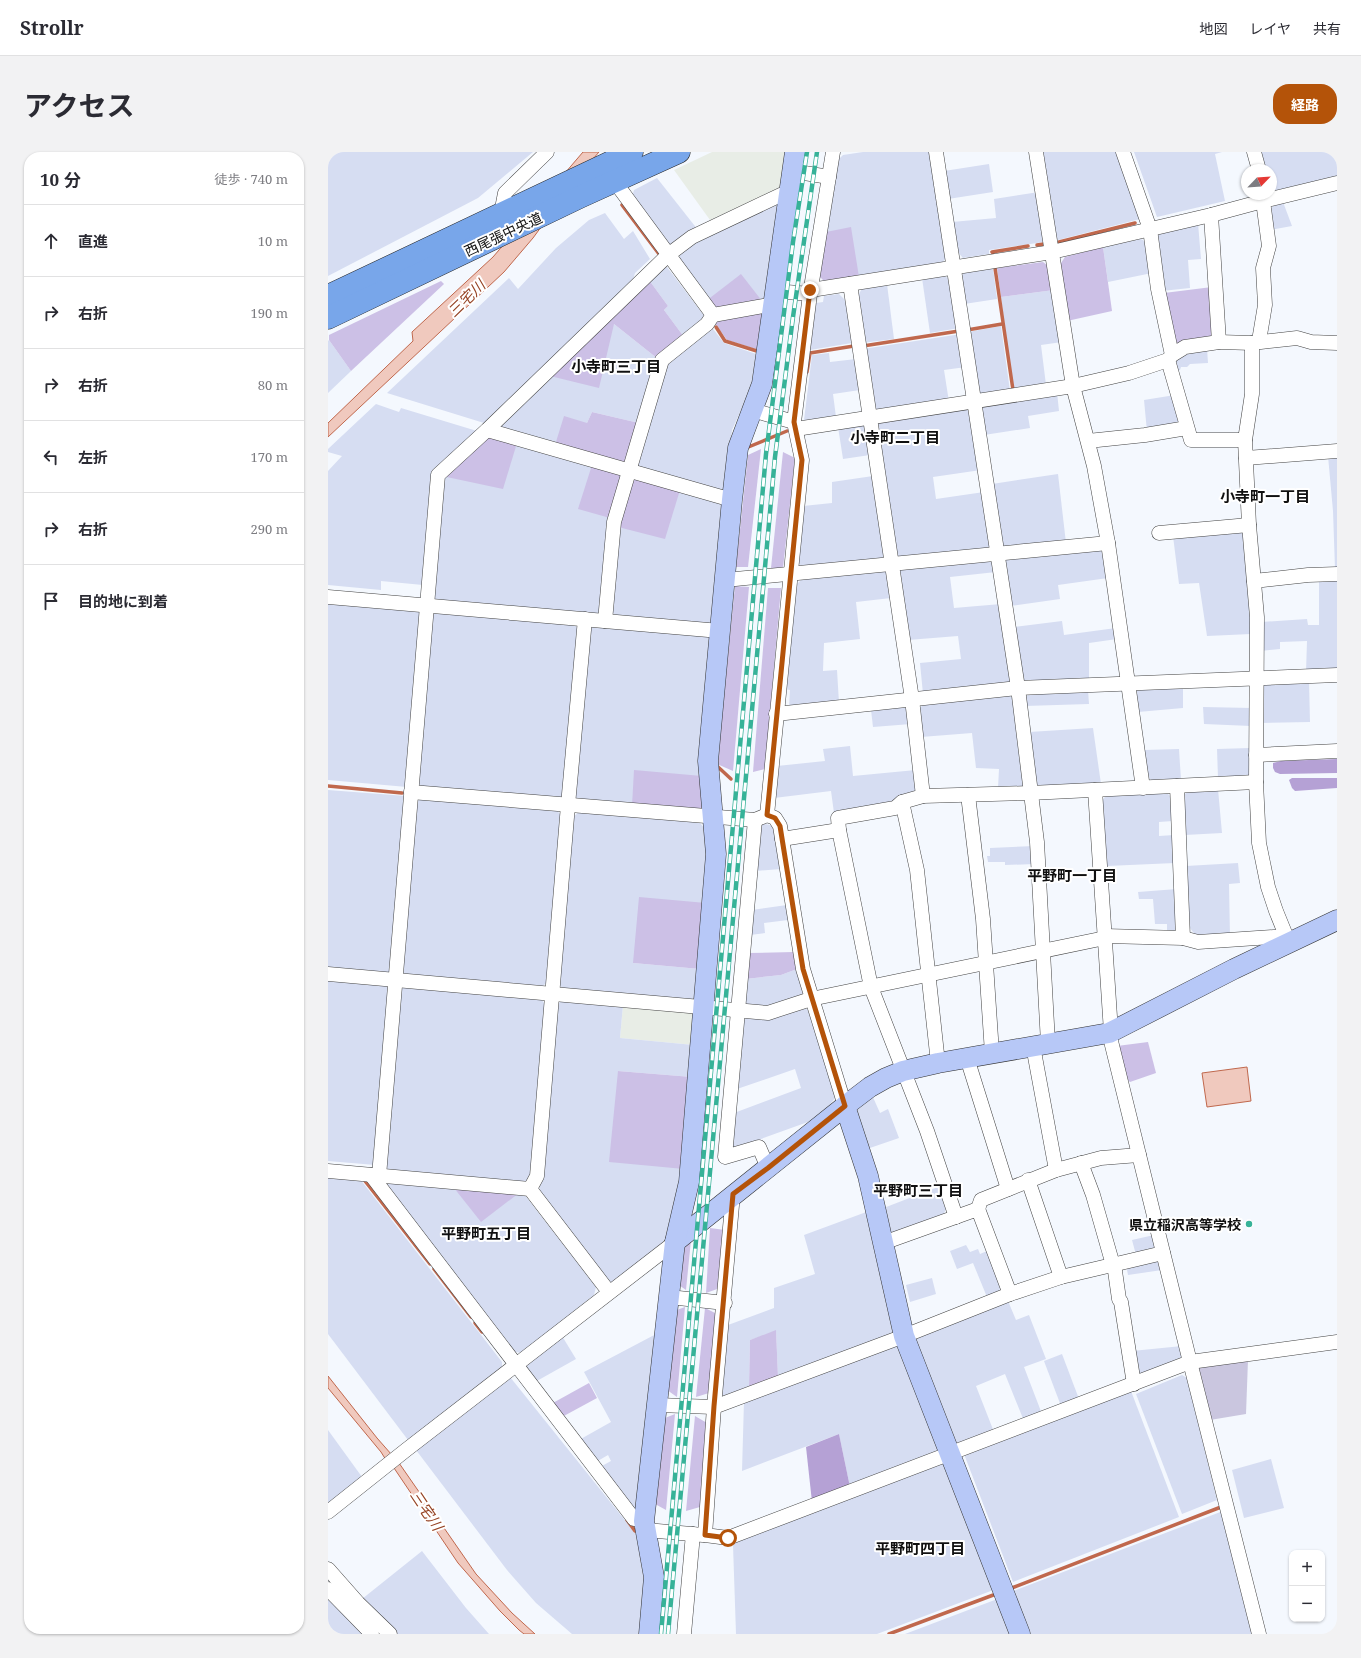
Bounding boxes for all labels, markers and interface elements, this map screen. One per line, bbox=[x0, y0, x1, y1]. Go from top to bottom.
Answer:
text: Strollr bbox=[20, 15, 84, 41]
text: 地図 bbox=[1199, 19, 1227, 38]
text: レイヤ bbox=[1249, 19, 1291, 38]
text: 共有 bbox=[1313, 19, 1341, 38]
button: 経路 bbox=[1273, 84, 1337, 124]
text: アクセス bbox=[24, 86, 135, 124]
north arrow bbox=[1241, 164, 1277, 200]
text: 10 分 bbox=[40, 168, 81, 191]
text: 徒歩 · 740 m bbox=[215, 170, 288, 188]
street label: 西尾張中央道 bbox=[461, 208, 545, 260]
icon: ahead bbox=[40, 230, 62, 252]
text: 直進 bbox=[78, 231, 108, 251]
text: 10 m bbox=[258, 232, 288, 250]
water label: 三宅川 bbox=[443, 274, 491, 321]
route end bbox=[801, 281, 819, 299]
icon: right bbox=[40, 302, 62, 324]
text: 右折 bbox=[78, 303, 108, 323]
text: 190 m bbox=[251, 304, 288, 322]
district label: 小寺町三丁目 bbox=[571, 356, 661, 376]
icon: right bbox=[40, 374, 62, 396]
text: 右折 bbox=[78, 375, 108, 395]
text: 80 m bbox=[258, 376, 288, 394]
district label: 小寺町二丁目 bbox=[850, 427, 940, 447]
icon: left bbox=[40, 446, 62, 468]
text: 左折 bbox=[78, 447, 108, 467]
text: 170 m bbox=[251, 448, 288, 466]
district label: 小寺町一丁目 bbox=[1220, 486, 1310, 506]
icon: right bbox=[40, 518, 62, 540]
text: 右折 bbox=[78, 519, 108, 539]
text: 290 m bbox=[251, 520, 288, 538]
icon: arrive bbox=[40, 590, 62, 612]
text: 目的地に到着 bbox=[78, 591, 168, 611]
district label: 平野町一丁目 bbox=[1027, 865, 1117, 885]
district label: 平野町三丁目 bbox=[873, 1180, 963, 1200]
place label: 県立稲沢高等学校 bbox=[1129, 1215, 1241, 1234]
marker: 県立稲沢高等学校 bbox=[1244, 1219, 1254, 1229]
district label: 平野町五丁目 bbox=[441, 1223, 531, 1243]
water label: 三宅川 bbox=[406, 1486, 449, 1536]
route start bbox=[719, 1529, 737, 1547]
district label: 平野町四丁目 bbox=[875, 1538, 965, 1558]
map controls bbox=[1289, 1550, 1325, 1622]
button: + bbox=[1289, 1550, 1325, 1586]
button: − bbox=[1289, 1586, 1325, 1622]

